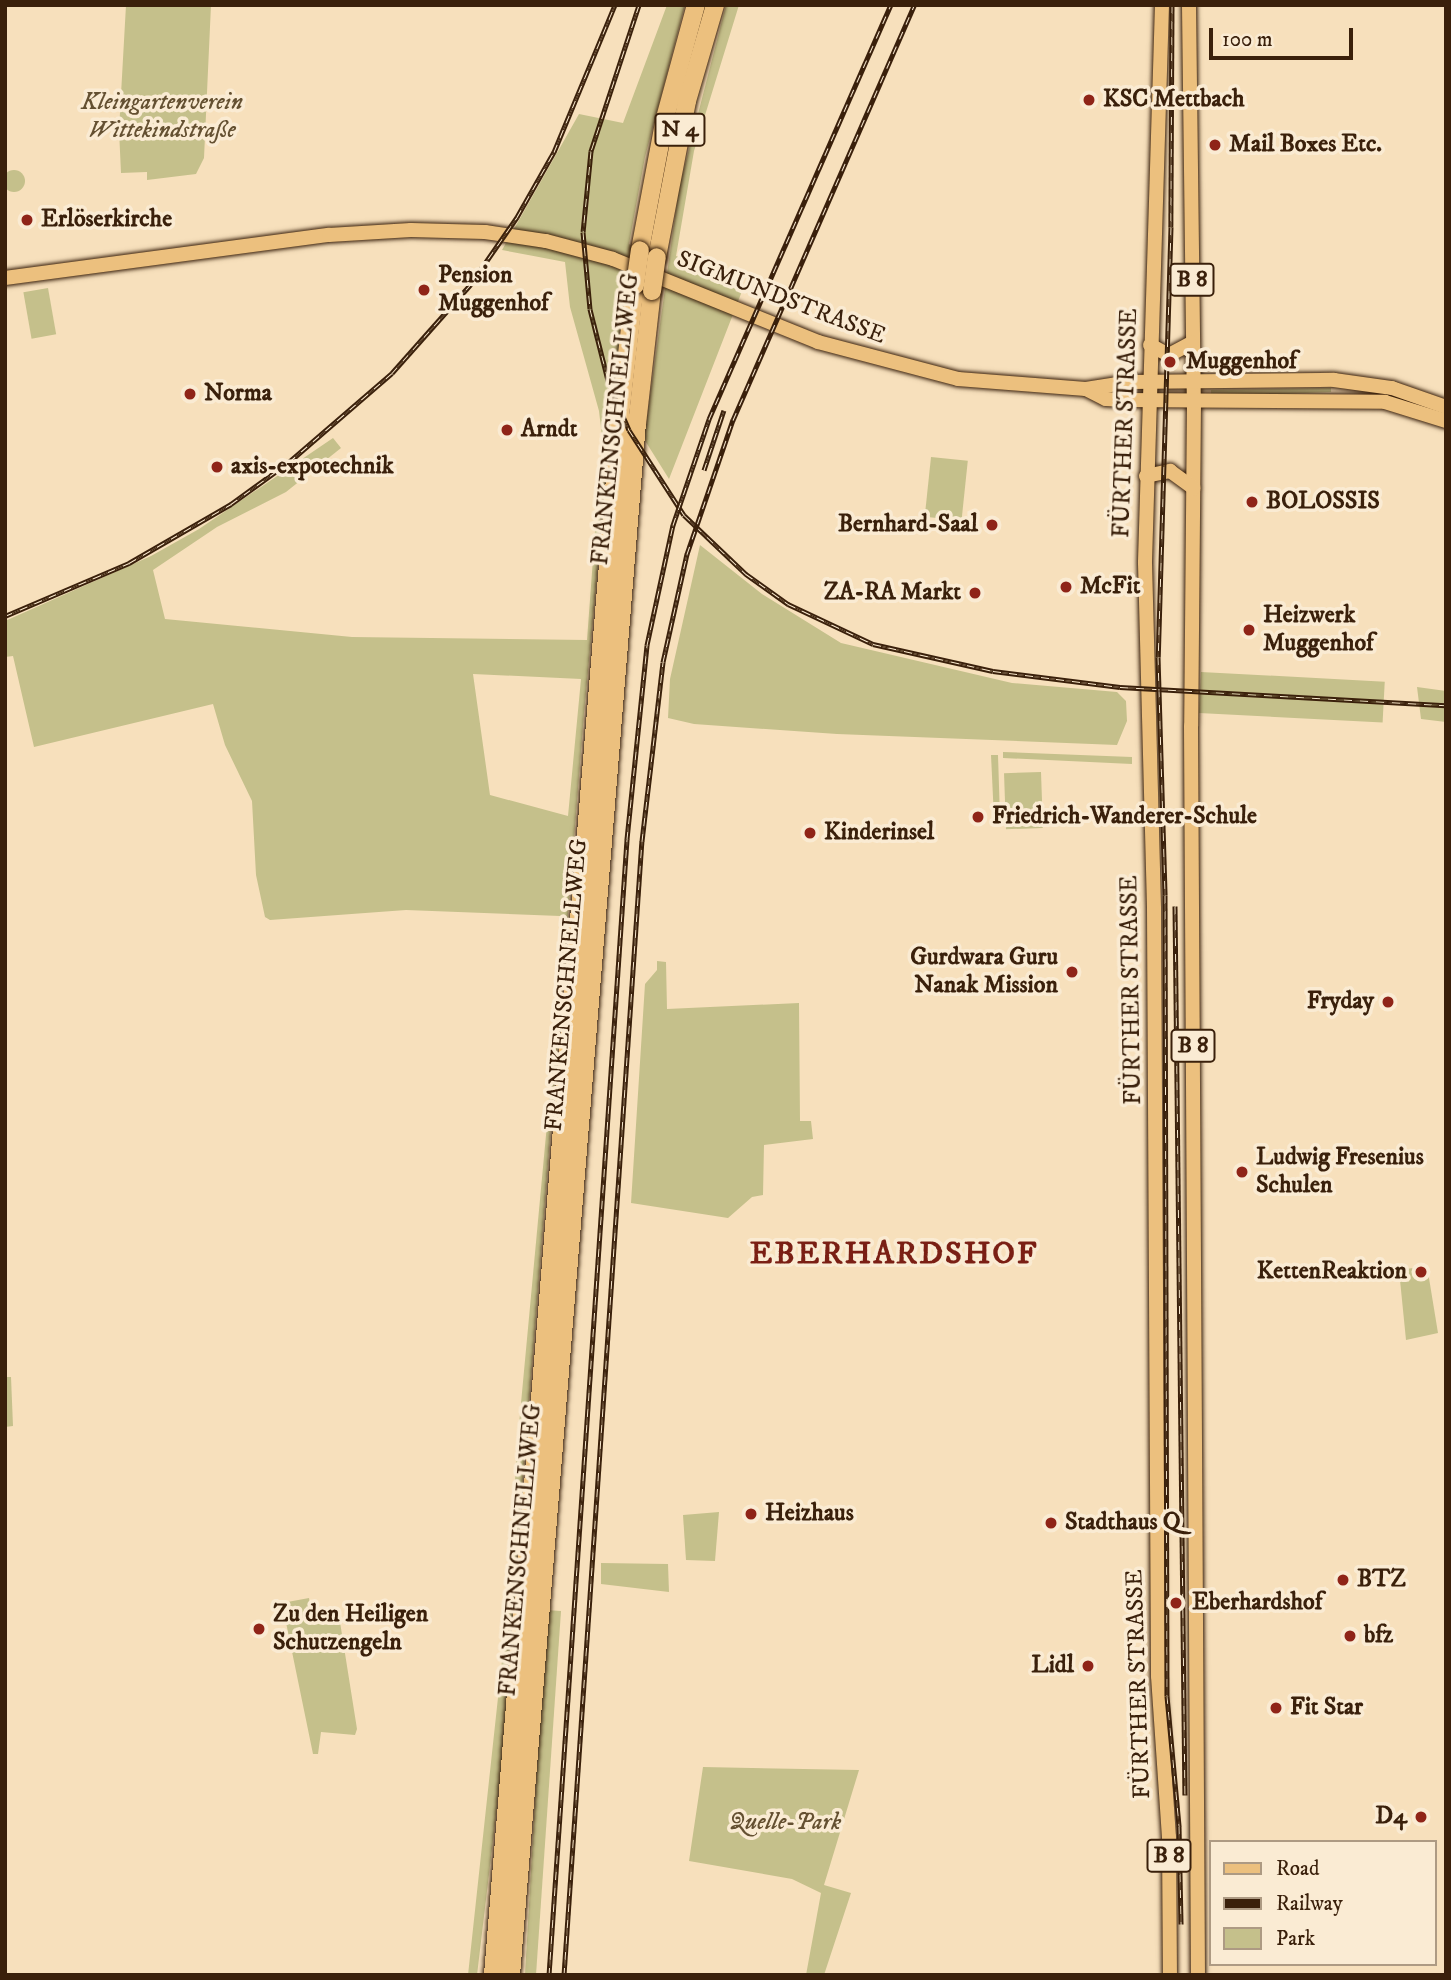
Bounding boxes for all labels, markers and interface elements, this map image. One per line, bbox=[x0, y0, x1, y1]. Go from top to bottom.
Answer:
scale bar bbox=[1213, 14, 1356, 58]
text: 100 m bbox=[1222, 27, 1273, 53]
place label: KSC Mettbach bbox=[1103, 86, 1245, 114]
park label: Kleingartenverein Wittekindstraße bbox=[81, 89, 243, 145]
marker: KSC Mettbach bbox=[1081, 92, 1097, 108]
road number: N 4 bbox=[654, 111, 706, 150]
place label: Mail Boxes Etc. bbox=[1229, 131, 1382, 159]
marker: Mail Boxes Etc. bbox=[1207, 137, 1223, 153]
place label: Erlöserkirche bbox=[41, 206, 172, 234]
marker: Erlöserkirche bbox=[19, 212, 35, 228]
street label: SIGMUNDSTRASSE bbox=[673, 245, 889, 351]
road number: B 8 bbox=[1169, 260, 1215, 300]
place label: Pension Muggenhof bbox=[438, 262, 549, 318]
street label: FRANKENSCHNELLWEG bbox=[586, 271, 646, 567]
marker: Pension Muggenhof bbox=[416, 282, 432, 298]
street label: FÜRTHER STRASSE bbox=[1108, 308, 1144, 538]
place label: Muggenhof bbox=[1186, 348, 1297, 376]
marker: Muggenhof bbox=[1160, 352, 1180, 372]
place label: Norma bbox=[204, 380, 272, 408]
marker: Norma bbox=[182, 386, 198, 402]
place label: Arndt bbox=[521, 416, 577, 444]
marker: Arndt bbox=[499, 422, 515, 438]
place label: axis-expotechnik bbox=[231, 453, 394, 481]
marker: axis-expotechnik bbox=[209, 459, 225, 475]
place label: BOLOSSIS bbox=[1266, 488, 1380, 516]
marker: BOLOSSIS bbox=[1244, 494, 1260, 510]
place label: Bernhard-Saal bbox=[838, 511, 978, 539]
marker: Bernhard-Saal bbox=[984, 517, 1000, 533]
place label: McFit bbox=[1080, 573, 1140, 601]
place label: ZA-RA Markt bbox=[824, 579, 961, 607]
marker: McFit bbox=[1058, 579, 1074, 595]
marker: ZA-RA Markt bbox=[967, 585, 983, 601]
place label: Heizwerk Muggenhof bbox=[1263, 602, 1374, 658]
marker: Heizwerk Muggenhof bbox=[1241, 622, 1257, 638]
place label: Friedrich-Wanderer-Schule bbox=[992, 803, 1257, 831]
marker: Friedrich-Wanderer-Schule bbox=[970, 809, 986, 825]
place label: Kinderinsel bbox=[824, 819, 934, 847]
marker: Kinderinsel bbox=[802, 825, 818, 841]
street label: FRANKENSCHNELLWEG bbox=[540, 838, 594, 1132]
street label: FÜRTHER STRASSE bbox=[1116, 875, 1148, 1105]
place label: Gurdwara Guru Nanak Mission bbox=[910, 944, 1058, 1000]
marker: Gurdwara Guru Nanak Mission bbox=[1064, 964, 1080, 980]
place label: Fryday bbox=[1307, 988, 1374, 1016]
marker: Fryday bbox=[1380, 994, 1396, 1010]
road number: B 8 bbox=[1170, 1026, 1216, 1065]
place label: Ludwig Fresenius Schulen bbox=[1256, 1144, 1424, 1200]
marker: Ludwig Fresenius Schulen bbox=[1234, 1164, 1250, 1180]
district label: EBERHARDSHOF bbox=[751, 1235, 1037, 1273]
place label: KettenReaktion bbox=[1257, 1258, 1407, 1286]
marker: KettenReaktion bbox=[1413, 1264, 1429, 1280]
street label: FRANKENSCHNELLWEG bbox=[494, 1403, 548, 1697]
place label: Heizhaus bbox=[765, 1500, 854, 1528]
marker: Heizhaus bbox=[743, 1506, 759, 1522]
place label: Stadthaus Q bbox=[1065, 1509, 1180, 1537]
marker: Stadthaus Q bbox=[1043, 1515, 1059, 1531]
place label: BTZ bbox=[1357, 1566, 1406, 1594]
street label: FÜRTHER STRASSE bbox=[1121, 1569, 1157, 1799]
marker: BTZ bbox=[1335, 1572, 1351, 1588]
place label: Eberhardshof bbox=[1192, 1589, 1322, 1617]
marker: Eberhardshof bbox=[1166, 1593, 1186, 1613]
place label: Zu den Heiligen Schutzengeln bbox=[273, 1601, 428, 1657]
marker: Zu den Heiligen Schutzengeln bbox=[251, 1621, 267, 1637]
place label: bfz bbox=[1364, 1622, 1393, 1650]
marker: bfz bbox=[1342, 1628, 1358, 1644]
place label: Lidl bbox=[1031, 1652, 1074, 1680]
marker: Lidl bbox=[1080, 1658, 1096, 1674]
place label: Fit Star bbox=[1290, 1694, 1363, 1722]
marker: Fit Star bbox=[1268, 1700, 1284, 1716]
place label: D4 bbox=[1375, 1803, 1407, 1831]
park label: Quelle-Park bbox=[729, 1809, 841, 1837]
marker: D4 bbox=[1413, 1809, 1429, 1825]
road number: B 8 bbox=[1146, 1837, 1192, 1876]
legend bbox=[1210, 1840, 1437, 1966]
text: Road bbox=[1276, 1856, 1320, 1882]
text: Railway bbox=[1276, 1891, 1343, 1917]
text: Park bbox=[1276, 1926, 1315, 1952]

